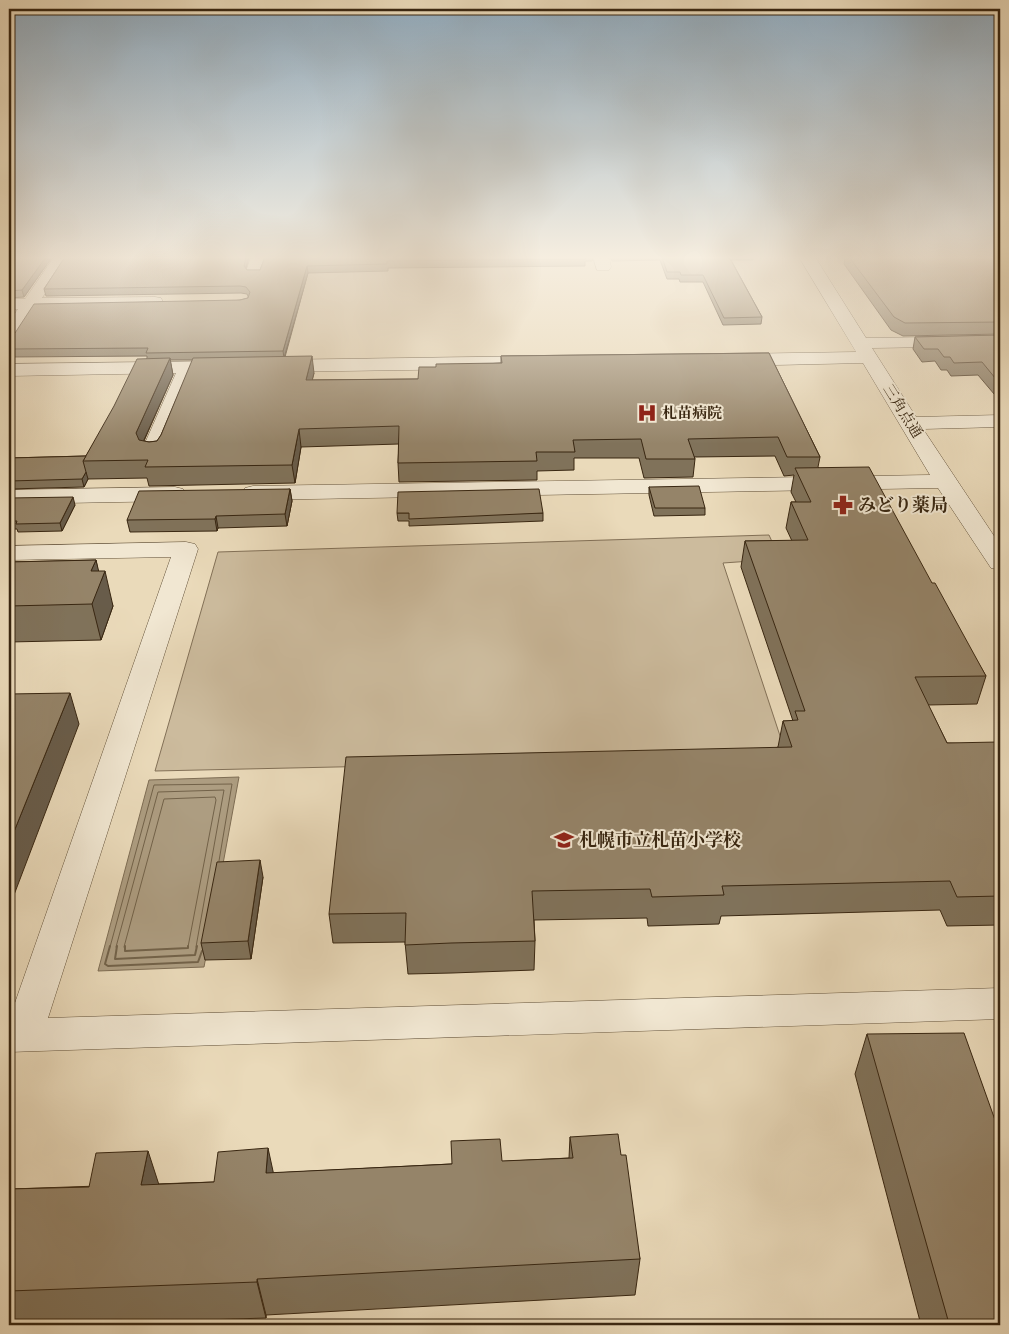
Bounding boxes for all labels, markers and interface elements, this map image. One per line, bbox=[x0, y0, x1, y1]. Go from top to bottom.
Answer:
street label: 三角点通 bbox=[877, 381, 927, 443]
hospital icon: 札苗病院 bbox=[636, 402, 658, 424]
place label: 札苗病院 bbox=[662, 404, 722, 425]
pharmacy icon: みどり薬局 bbox=[832, 494, 854, 516]
place label: みどり薬局 bbox=[858, 494, 948, 520]
school or university icon: 札幌市立札苗小学校 bbox=[553, 829, 575, 851]
place label: 札幌市立札苗小学校 bbox=[579, 829, 741, 855]

